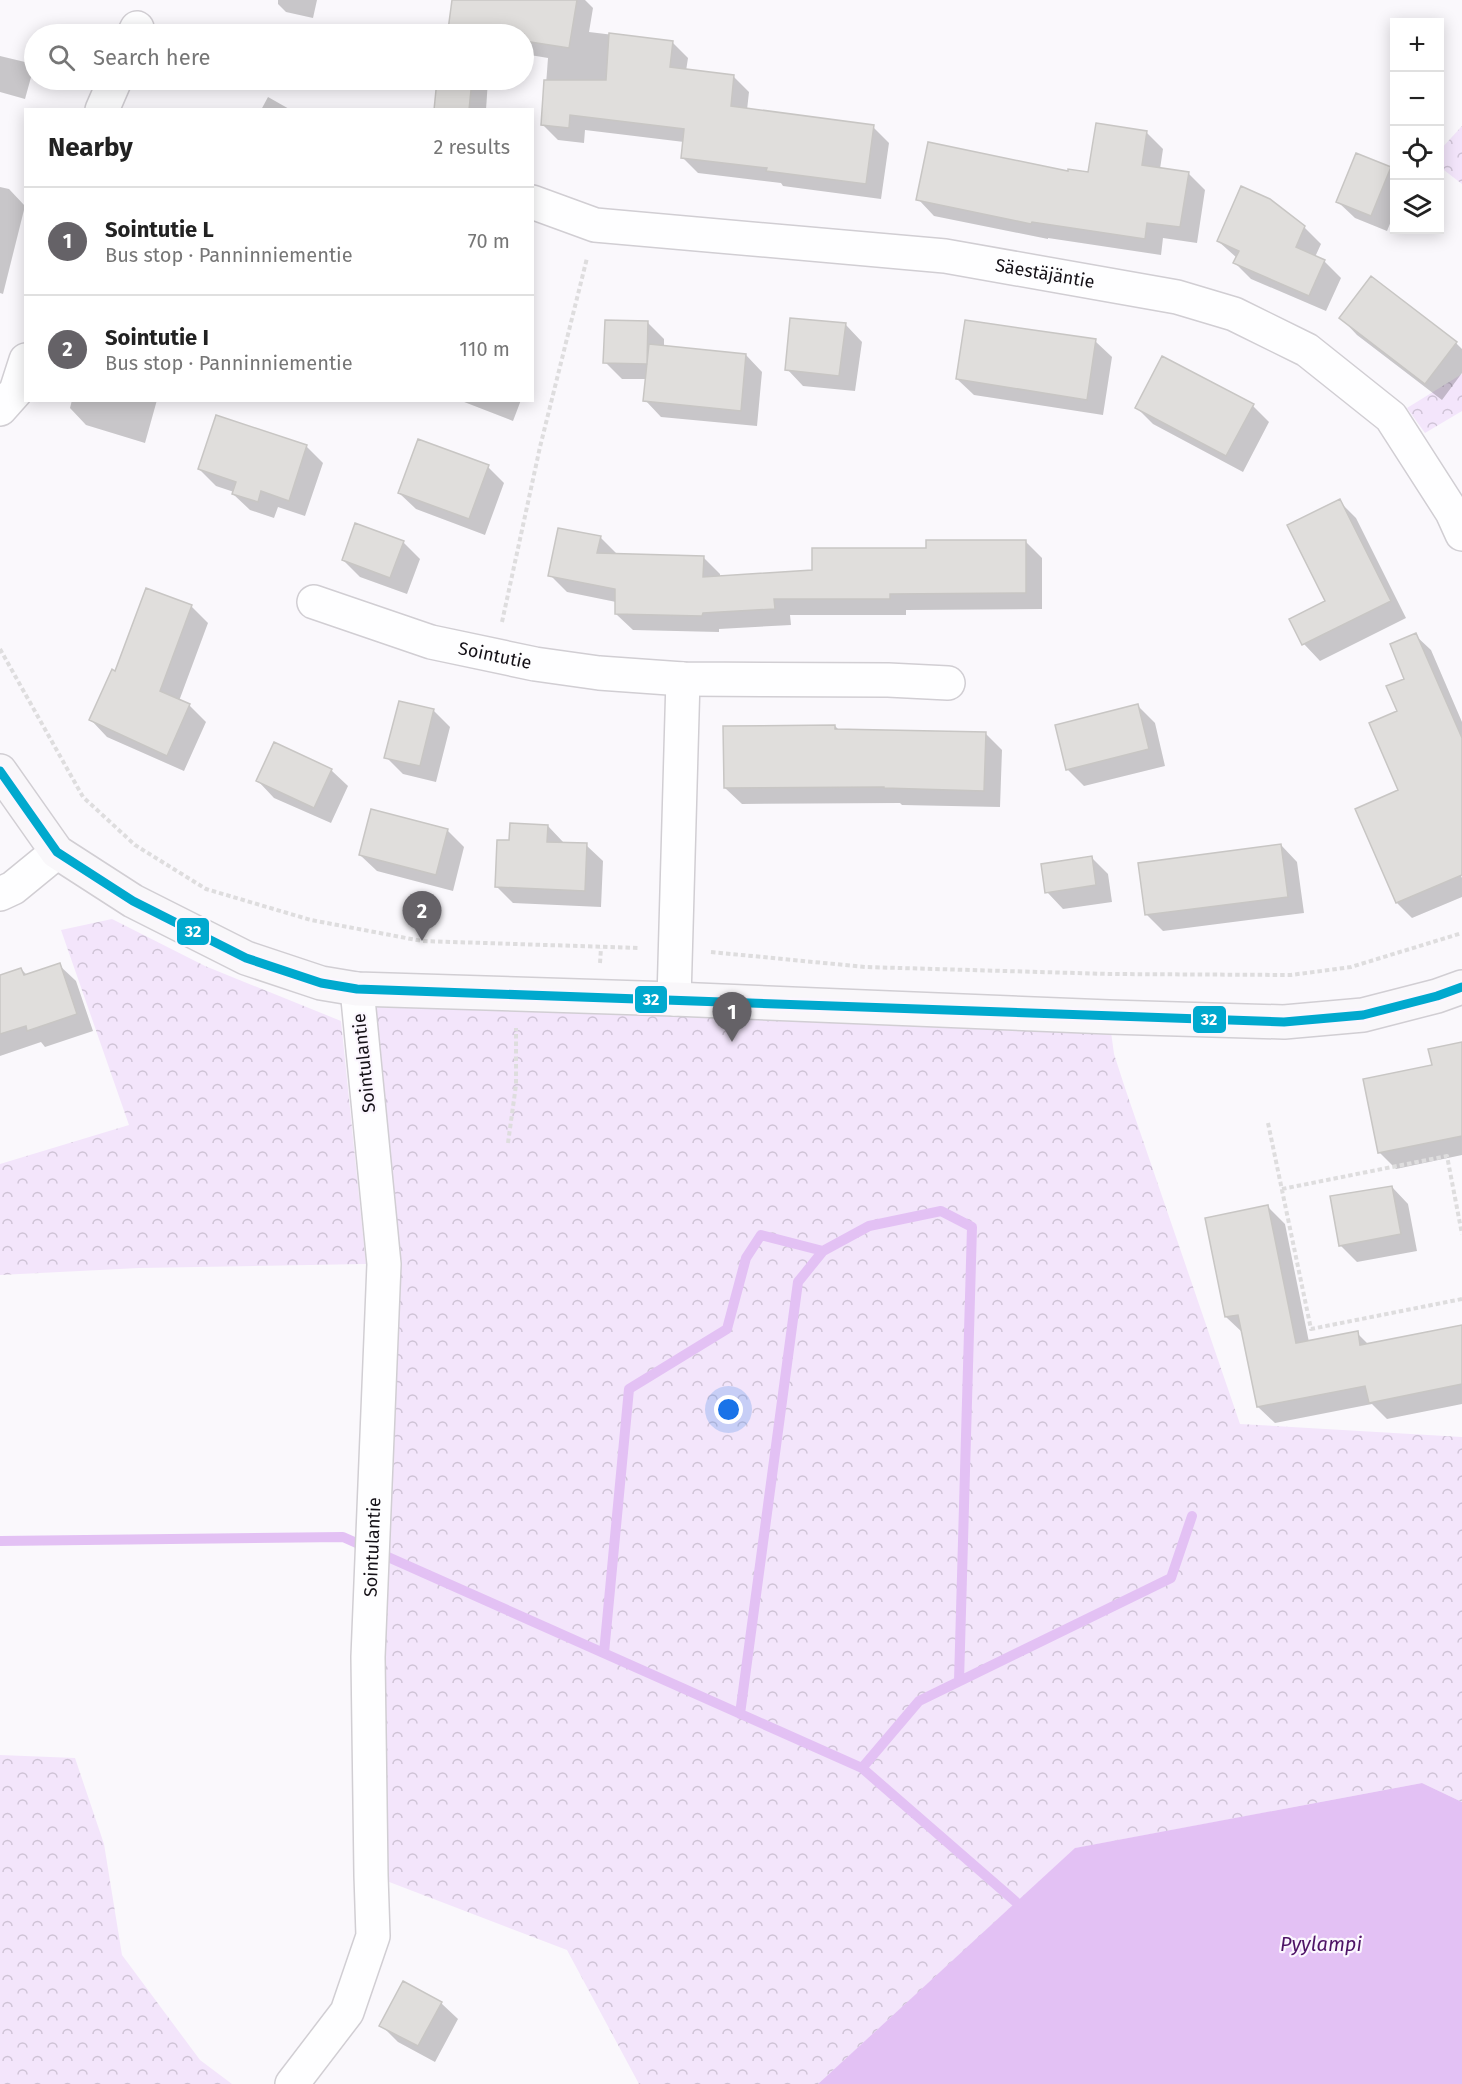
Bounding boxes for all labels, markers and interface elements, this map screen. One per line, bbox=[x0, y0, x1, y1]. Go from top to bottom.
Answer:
map controls bbox=[1390, 18, 1444, 234]
button: + bbox=[1390, 18, 1444, 72]
search box bbox=[24, 24, 534, 90]
icon: search bbox=[45, 41, 78, 74]
text: Search here bbox=[93, 44, 211, 71]
button: − bbox=[1390, 72, 1444, 126]
button: locate bbox=[1390, 126, 1444, 180]
text: Nearby bbox=[48, 132, 133, 163]
text: 2 results bbox=[433, 135, 510, 159]
button: layers bbox=[1390, 180, 1444, 234]
text: Sointutie L bbox=[105, 216, 214, 243]
text: 1 bbox=[63, 229, 72, 253]
text: 70 m bbox=[468, 229, 510, 253]
text: Bus stop · Panninniementie bbox=[105, 243, 353, 267]
street label: Säestäjäntie bbox=[994, 254, 1096, 293]
text: Sointutie I bbox=[105, 324, 209, 351]
text: 2 bbox=[62, 337, 73, 361]
text: 110 m bbox=[459, 337, 510, 361]
text: Bus stop · Panninniementie bbox=[105, 351, 353, 375]
street label: Sointutie bbox=[456, 637, 534, 674]
pin: 2 bbox=[402, 892, 442, 941]
line badge: 32 bbox=[176, 917, 210, 946]
text: 32 bbox=[184, 922, 201, 941]
line badge: 32 bbox=[634, 985, 668, 1014]
text: 32 bbox=[642, 990, 659, 1009]
pin: 1 bbox=[712, 992, 752, 1042]
line badge: 32 bbox=[1192, 1005, 1227, 1034]
text: 32 bbox=[1200, 1010, 1217, 1029]
street label: Sointulantie bbox=[348, 1012, 380, 1114]
your location bbox=[714, 1395, 743, 1424]
street label: Sointulantie bbox=[359, 1497, 385, 1597]
water label: Pyylampi bbox=[1280, 1932, 1362, 1956]

